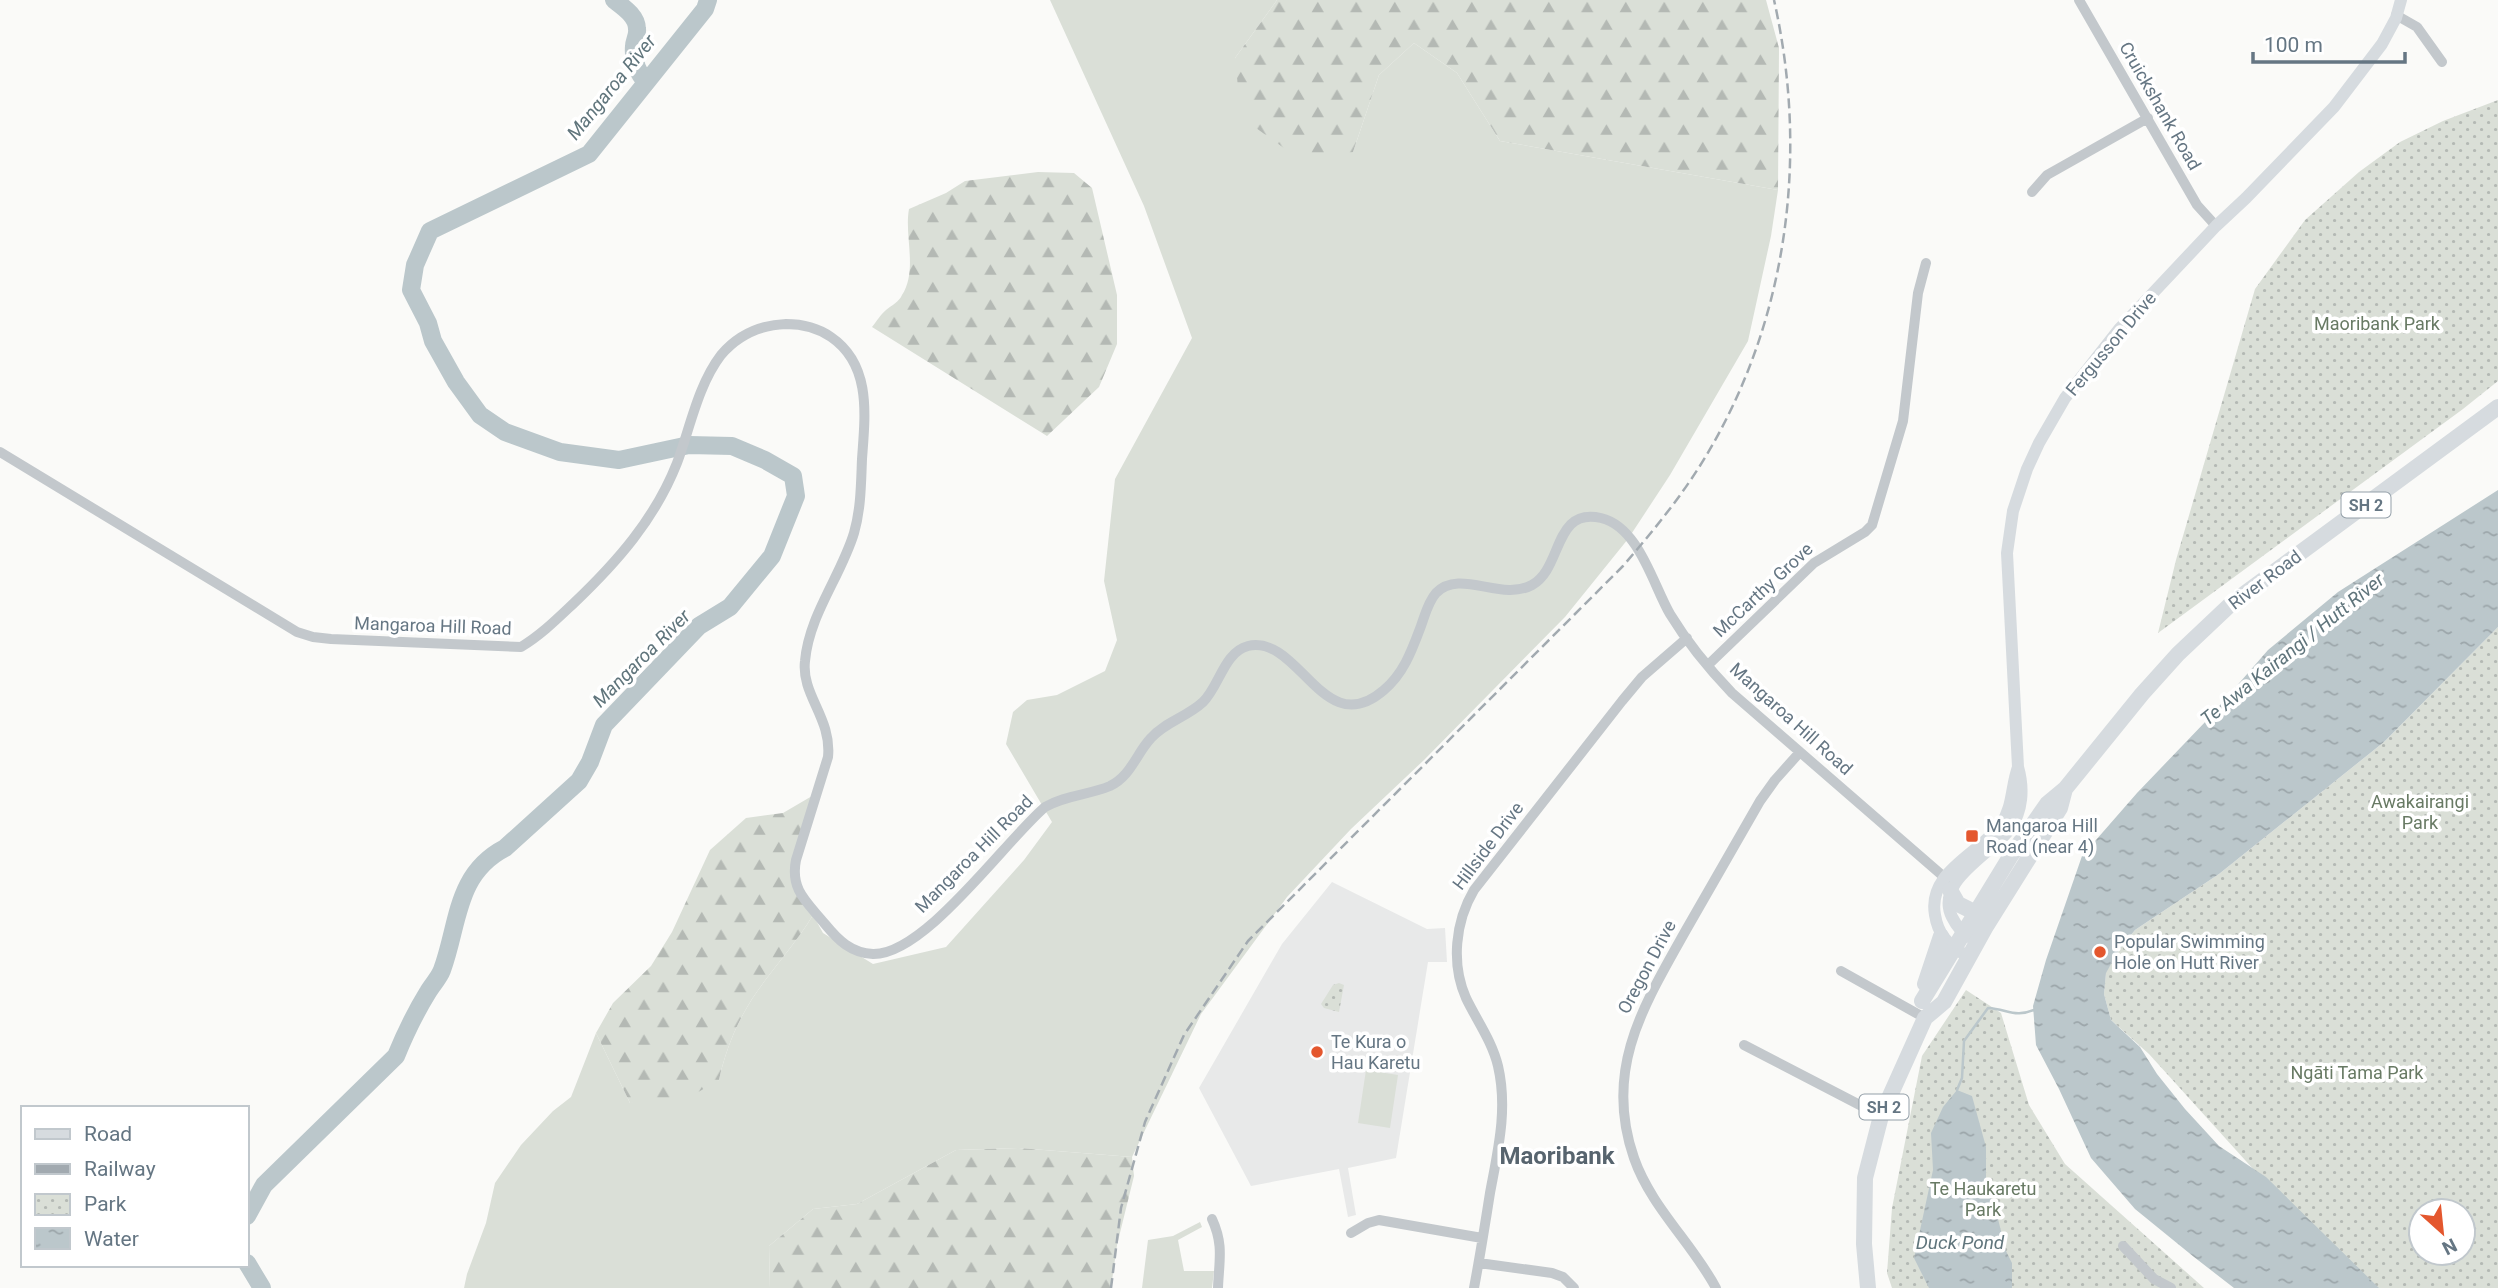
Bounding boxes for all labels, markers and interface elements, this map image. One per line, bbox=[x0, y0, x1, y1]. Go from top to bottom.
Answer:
scale bar bbox=[2253, 21, 2405, 65]
water label: Mangaroa River bbox=[562, 30, 661, 145]
text: 100 m bbox=[2264, 33, 2323, 57]
street label: Cruickshank Road bbox=[2115, 38, 2206, 174]
street label: Fergusson Drive bbox=[2061, 288, 2160, 400]
park label: Maoribank Park bbox=[2314, 313, 2441, 334]
road number: SH 2 bbox=[2342, 492, 2390, 518]
street label: McCarthy Grove bbox=[1709, 538, 1817, 641]
street label: River Road bbox=[2224, 545, 2305, 614]
water label: Te Awa Kairangi / Hutt River bbox=[2196, 568, 2389, 731]
water label: Mangaroa River bbox=[588, 604, 695, 712]
street label: Mangaroa Hill Road bbox=[354, 612, 512, 639]
street label: Mangaroa Hill Road bbox=[1726, 658, 1857, 779]
street label: Mangaroa Hill Road bbox=[911, 791, 1037, 917]
park label: Awakairangi Park bbox=[2371, 791, 2469, 833]
street label: Hillside Drive bbox=[1448, 798, 1527, 894]
place label: Mangaroa Hill Road (near 4) bbox=[1986, 815, 2098, 858]
marker: Mangaroa Hill Road (near 4) bbox=[1964, 828, 1980, 844]
street label: Oregon Drive bbox=[1613, 916, 1680, 1017]
place label: Popular Swimming Hole on Hutt River bbox=[2114, 931, 2265, 973]
marker: Popular Swimming Hole on Hutt River bbox=[2092, 944, 2108, 960]
place label: Te Kura o Hau Karetu bbox=[1331, 1031, 1420, 1073]
marker: Te Kura o Hau Karetu bbox=[1309, 1044, 1325, 1060]
park label: Ngāti Tama Park bbox=[2291, 1062, 2424, 1083]
road number: SH 2 bbox=[1860, 1094, 1909, 1120]
legend bbox=[21, 1106, 248, 1267]
text: Road bbox=[84, 1122, 132, 1146]
district label: Maoribank bbox=[1499, 1142, 1616, 1170]
text: Railway bbox=[84, 1157, 156, 1181]
park label: Te Haukaretu Park bbox=[1930, 1178, 2036, 1220]
text: Park bbox=[84, 1192, 127, 1216]
north arrow bbox=[2407, 1197, 2477, 1267]
text: Water bbox=[84, 1227, 139, 1251]
water label: Duck Pond bbox=[1916, 1231, 2005, 1254]
text: N bbox=[2438, 1233, 2461, 1260]

